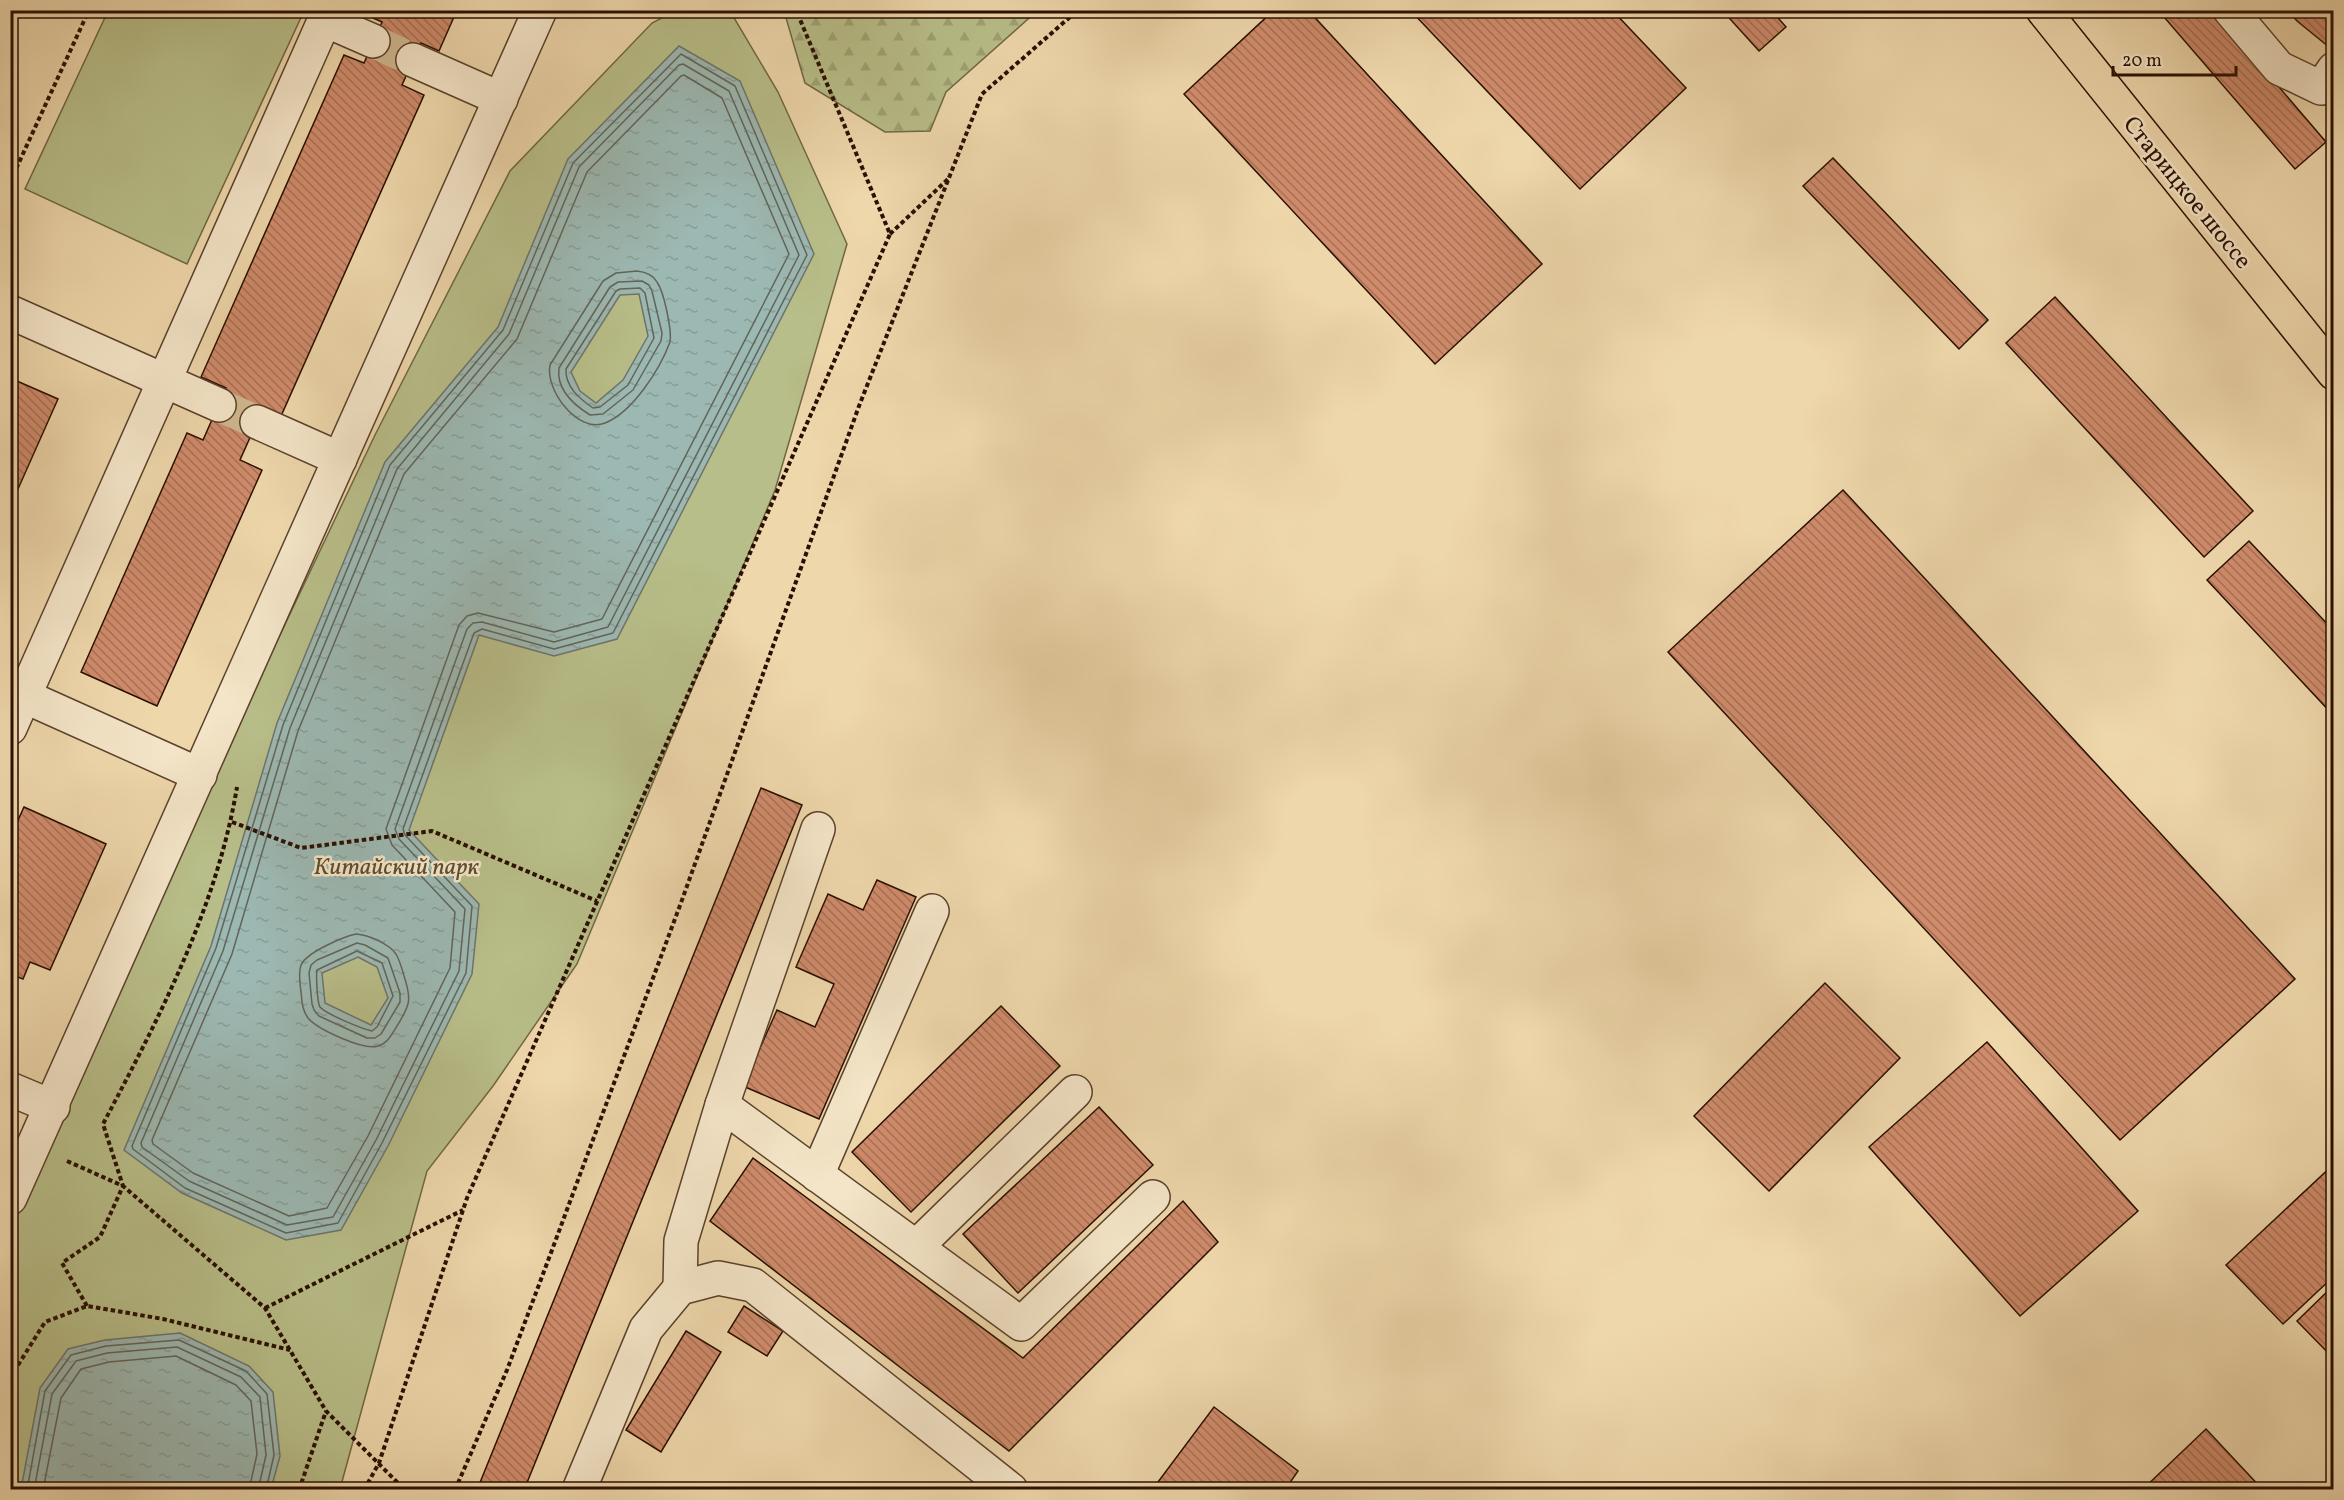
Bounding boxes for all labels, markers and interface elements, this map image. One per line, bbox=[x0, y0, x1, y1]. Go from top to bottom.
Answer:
scale bar bbox=[2113, 39, 2236, 77]
text: 20 m bbox=[2122, 49, 2162, 74]
street label: Старицкое шоссе bbox=[2114, 109, 2259, 277]
park label: Китайский парк bbox=[313, 851, 479, 885]

